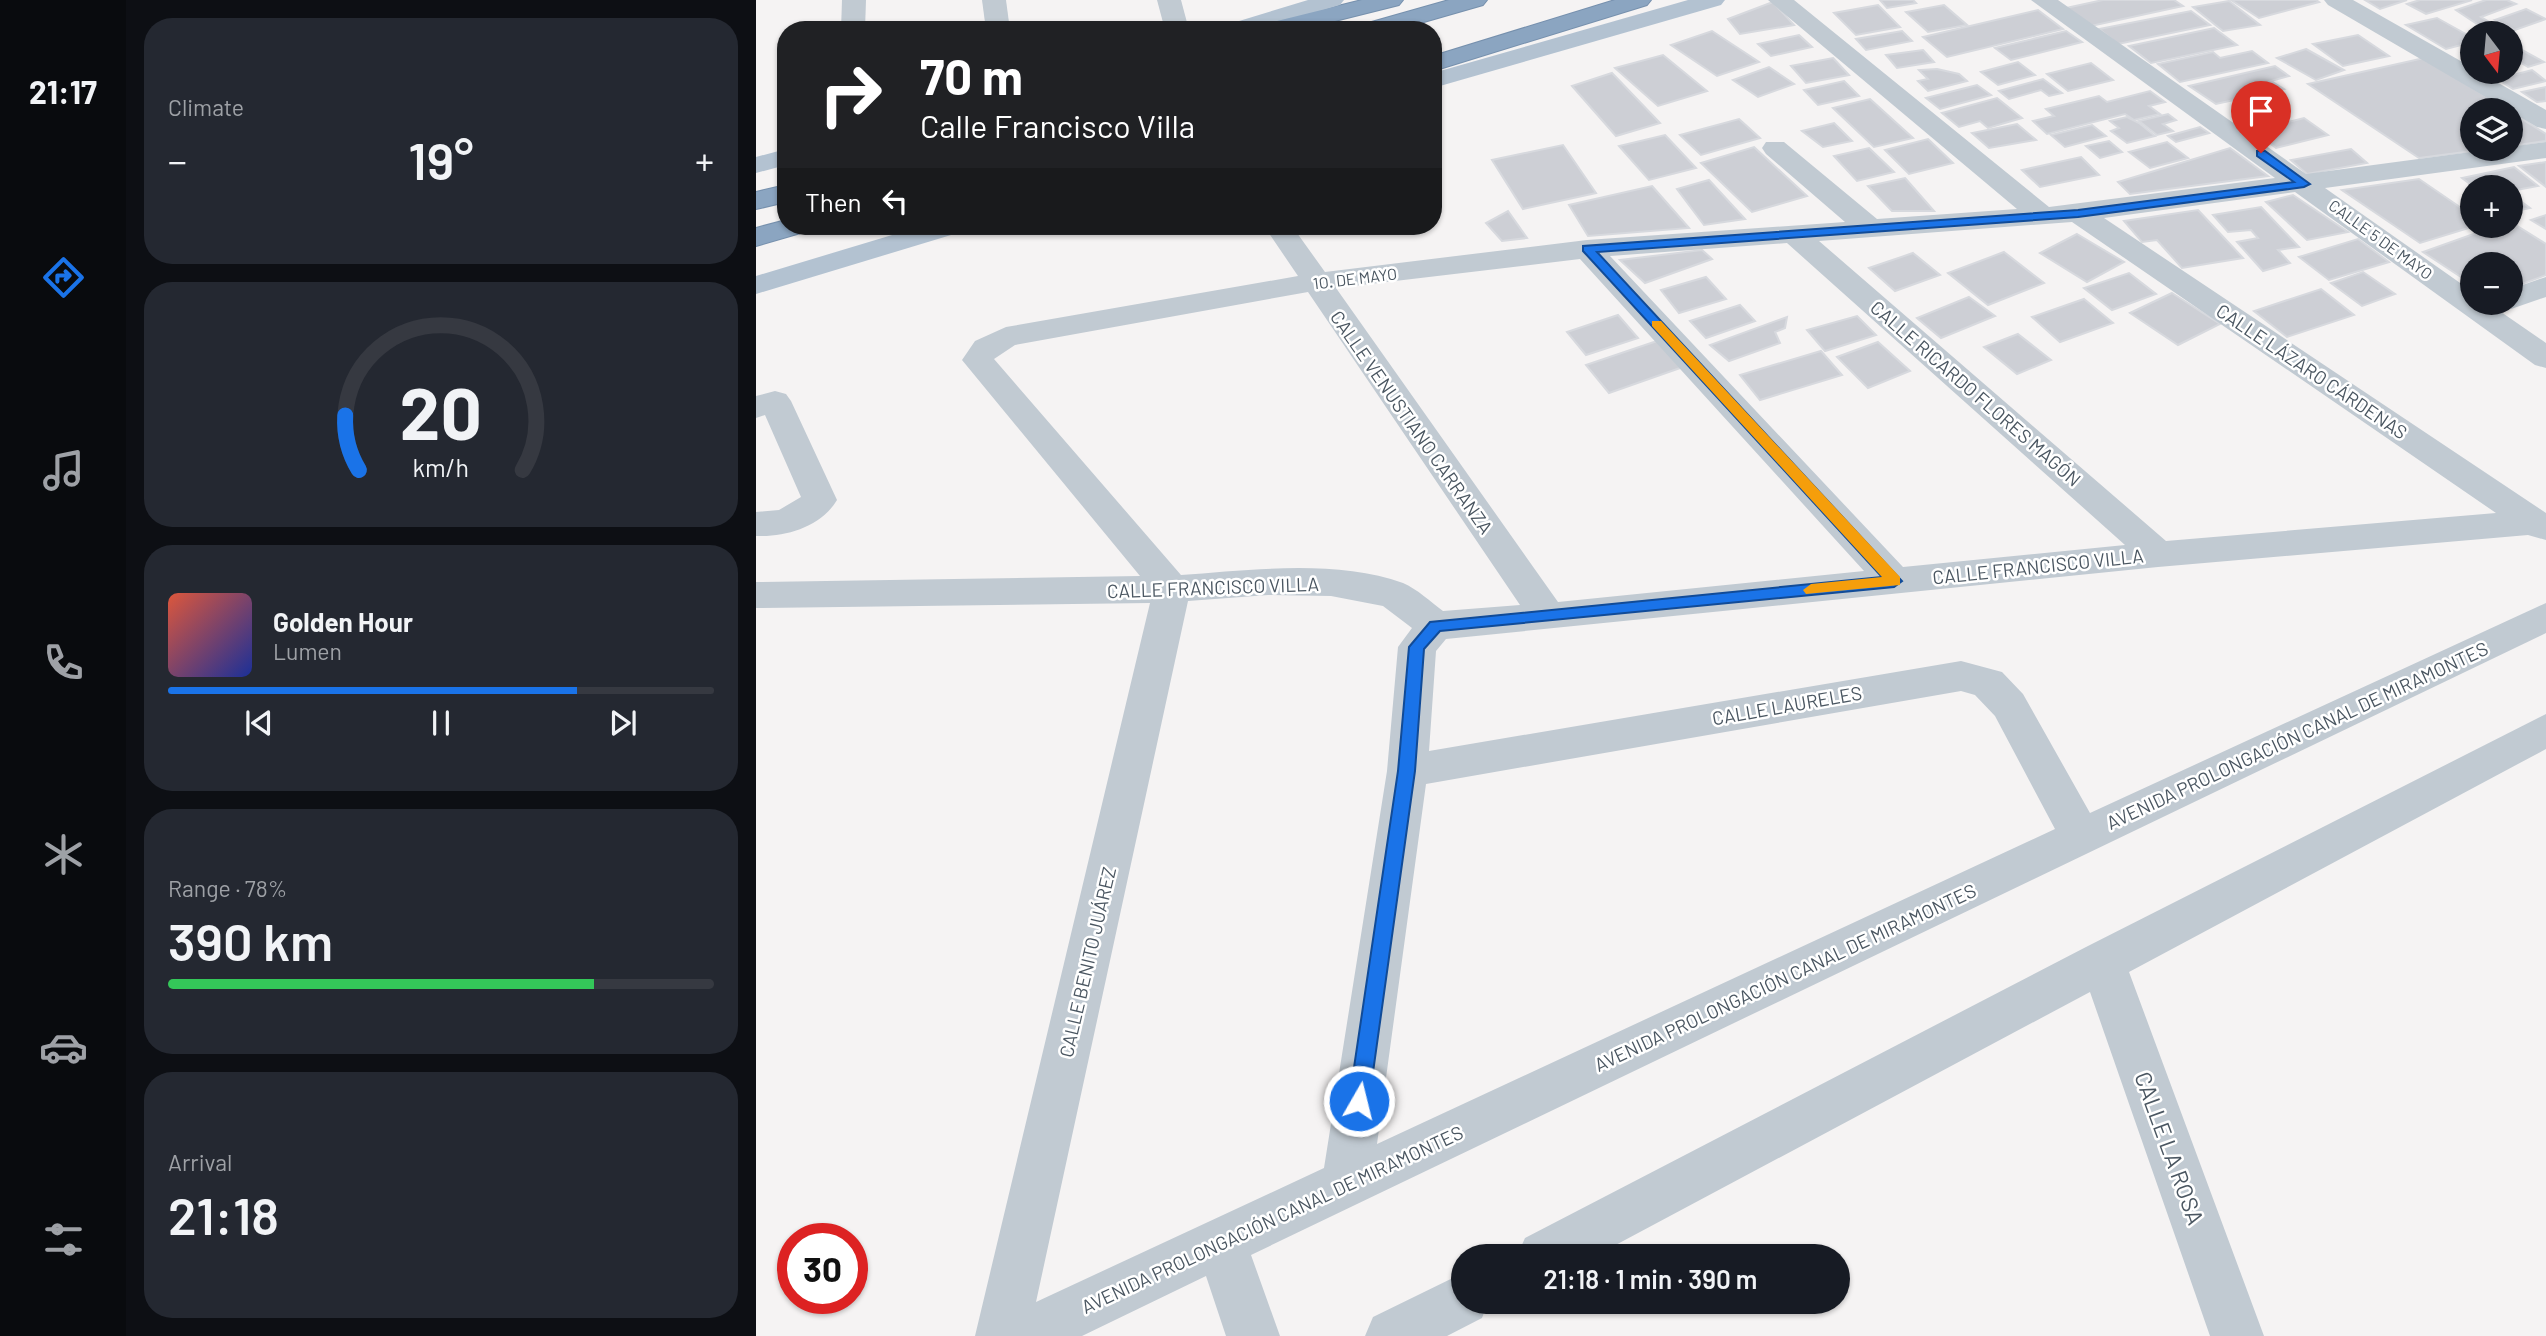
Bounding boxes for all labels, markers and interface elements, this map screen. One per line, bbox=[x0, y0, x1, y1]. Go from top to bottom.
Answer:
north arrow bbox=[2460, 21, 2524, 84]
map controls bbox=[2460, 21, 2523, 315]
text: 70 m bbox=[920, 46, 1023, 105]
icon: right bbox=[805, 49, 896, 140]
text: 21:17 bbox=[29, 72, 97, 110]
pin bbox=[2231, 81, 2291, 153]
icon: arrive bbox=[2242, 92, 2280, 130]
text: Climate bbox=[168, 93, 244, 121]
button: layers bbox=[2460, 98, 2523, 161]
text: Calle Francisco Villa bbox=[920, 106, 1195, 144]
text: 19° bbox=[408, 128, 474, 190]
text: − bbox=[168, 137, 187, 183]
text: + bbox=[695, 137, 714, 183]
button: + bbox=[2460, 175, 2523, 238]
icon: left bbox=[876, 182, 914, 220]
text: Then bbox=[805, 186, 862, 217]
street label: CALLE 5 DE MAYO bbox=[2326, 195, 2436, 283]
button: − bbox=[2460, 252, 2523, 315]
icon: directions bbox=[39, 253, 88, 302]
street label: 1O. DE MAYO bbox=[1312, 263, 1398, 293]
street label: CALLE RICARDO FLORES MAGÓN bbox=[1866, 295, 2086, 491]
street label: CALLE LÁZARO CÁRDENAS bbox=[2212, 298, 2412, 444]
street label: CALLE VENUSTIANO CARRANZA bbox=[1326, 306, 1498, 538]
text: 20 bbox=[400, 368, 482, 456]
icon: music bbox=[39, 446, 88, 495]
text: km/h bbox=[413, 452, 469, 482]
street label: CALLE FRANCISCO VILLA bbox=[1931, 543, 2145, 589]
street label: CALLE FRANCISCO VILLA bbox=[1107, 572, 1319, 602]
text: Golden Hour bbox=[273, 606, 413, 637]
street label: AVENIDA PROLONGACIÓN CANAL DE MIRAMONTES bbox=[2103, 636, 2491, 834]
text: Lumen bbox=[273, 637, 342, 665]
icon: phone bbox=[39, 638, 88, 687]
street label: CALLE LAURELES bbox=[1710, 680, 1864, 730]
icon: previous bbox=[240, 704, 278, 742]
icon: pause bbox=[422, 704, 460, 742]
icon: next bbox=[604, 704, 642, 742]
icon: climate bbox=[39, 830, 88, 879]
street label: CALLE BENITO JUÁREZ bbox=[1054, 864, 1120, 1060]
text: Range · 78% bbox=[168, 874, 287, 902]
street label: AVENIDA PROLONGACIÓN CANAL DE MIRAMONTES bbox=[1591, 878, 1979, 1076]
text: 390 km bbox=[168, 909, 333, 971]
icon: car bbox=[39, 1023, 88, 1072]
position arrow bbox=[1322, 1064, 1396, 1138]
street label: CALLE LA ROSA bbox=[2129, 1068, 2211, 1228]
street label: AVENIDA PROLONGACIÓN CANAL DE MIRAMONTES bbox=[1078, 1120, 1466, 1318]
text: Arrival bbox=[168, 1148, 232, 1176]
text: 21:18 bbox=[168, 1183, 279, 1245]
icon: filters bbox=[39, 1215, 88, 1264]
speed limit sign: 30 bbox=[777, 1223, 868, 1314]
text: 21:18 · 1 min · 390 m bbox=[1544, 1263, 1757, 1294]

